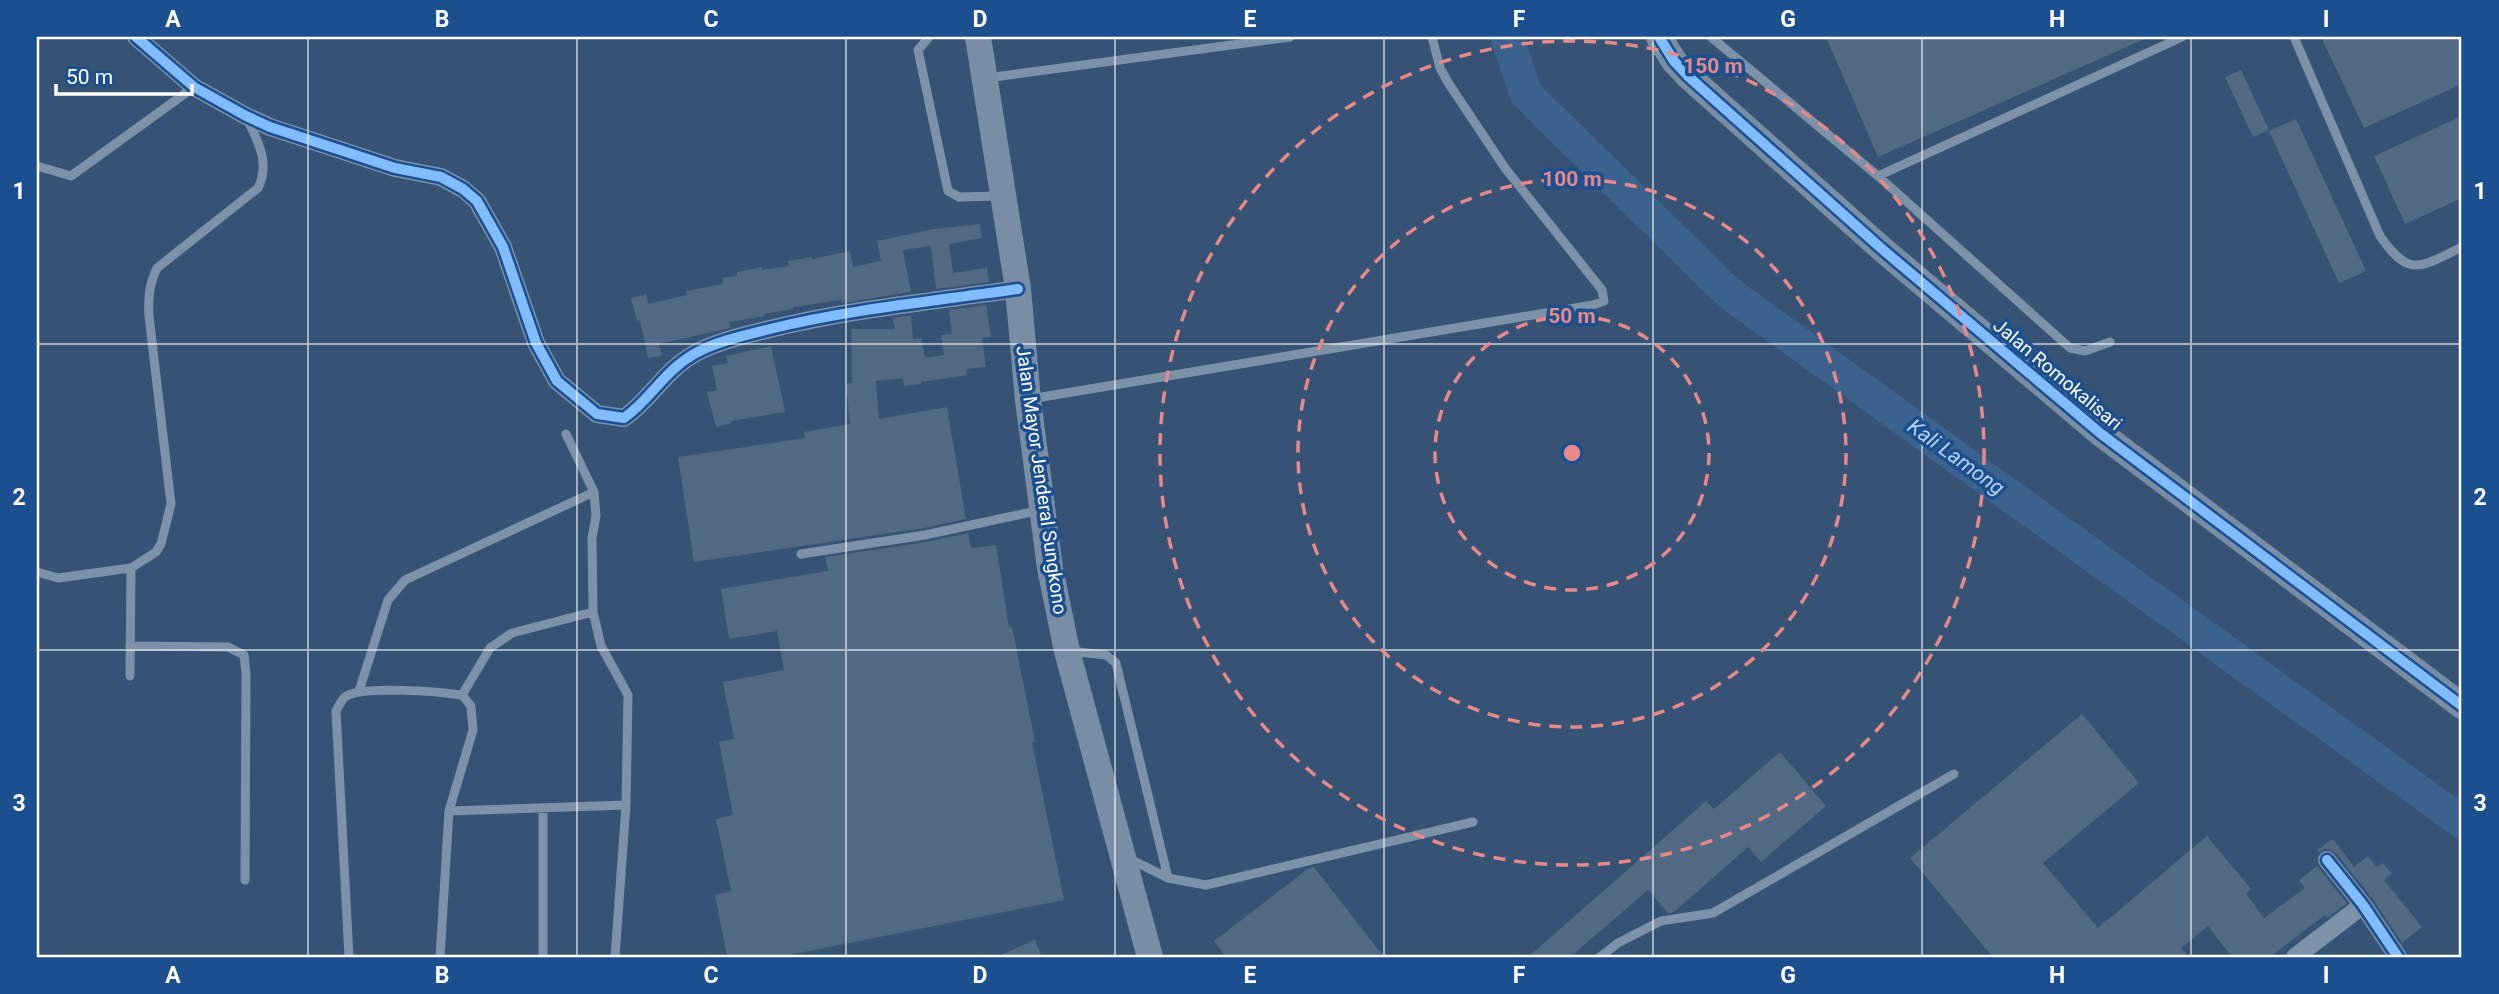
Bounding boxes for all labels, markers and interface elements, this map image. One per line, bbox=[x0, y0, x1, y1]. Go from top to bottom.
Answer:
text: A bbox=[165, 6, 181, 33]
text: B bbox=[435, 6, 449, 33]
text: C bbox=[703, 6, 719, 33]
text: D bbox=[973, 6, 987, 33]
text: E bbox=[1244, 6, 1257, 33]
text: F bbox=[1513, 6, 1526, 33]
text: G bbox=[1780, 6, 1796, 33]
text: H bbox=[2049, 6, 2065, 33]
text: I bbox=[2323, 6, 2329, 33]
scale bar bbox=[56, 52, 192, 96]
text: 150 m bbox=[1683, 54, 1743, 78]
text: 50 m bbox=[66, 65, 113, 89]
text: 100 m bbox=[1542, 167, 1602, 191]
text: 1 bbox=[12, 178, 26, 205]
text: 1 bbox=[2473, 178, 2487, 205]
text: 50 m bbox=[1548, 304, 1596, 328]
street label: Jalan Romokalisari bbox=[1988, 314, 2127, 435]
street label: Jalan Mayor Jenderal Sungkono bbox=[1011, 344, 1072, 616]
water label: Kali Lamong bbox=[1903, 414, 2009, 500]
centre of rings bbox=[1560, 441, 1584, 465]
text: 2 bbox=[12, 484, 26, 511]
text: 2 bbox=[2473, 484, 2487, 511]
text: 3 bbox=[12, 790, 26, 817]
text: 3 bbox=[2473, 790, 2487, 817]
text: A bbox=[165, 962, 181, 989]
text: B bbox=[435, 962, 449, 989]
text: C bbox=[703, 962, 719, 989]
text: D bbox=[973, 962, 987, 989]
text: E bbox=[1244, 962, 1257, 989]
text: F bbox=[1513, 962, 1526, 989]
text: G bbox=[1780, 962, 1796, 989]
text: H bbox=[2049, 962, 2065, 989]
text: I bbox=[2323, 962, 2329, 989]

